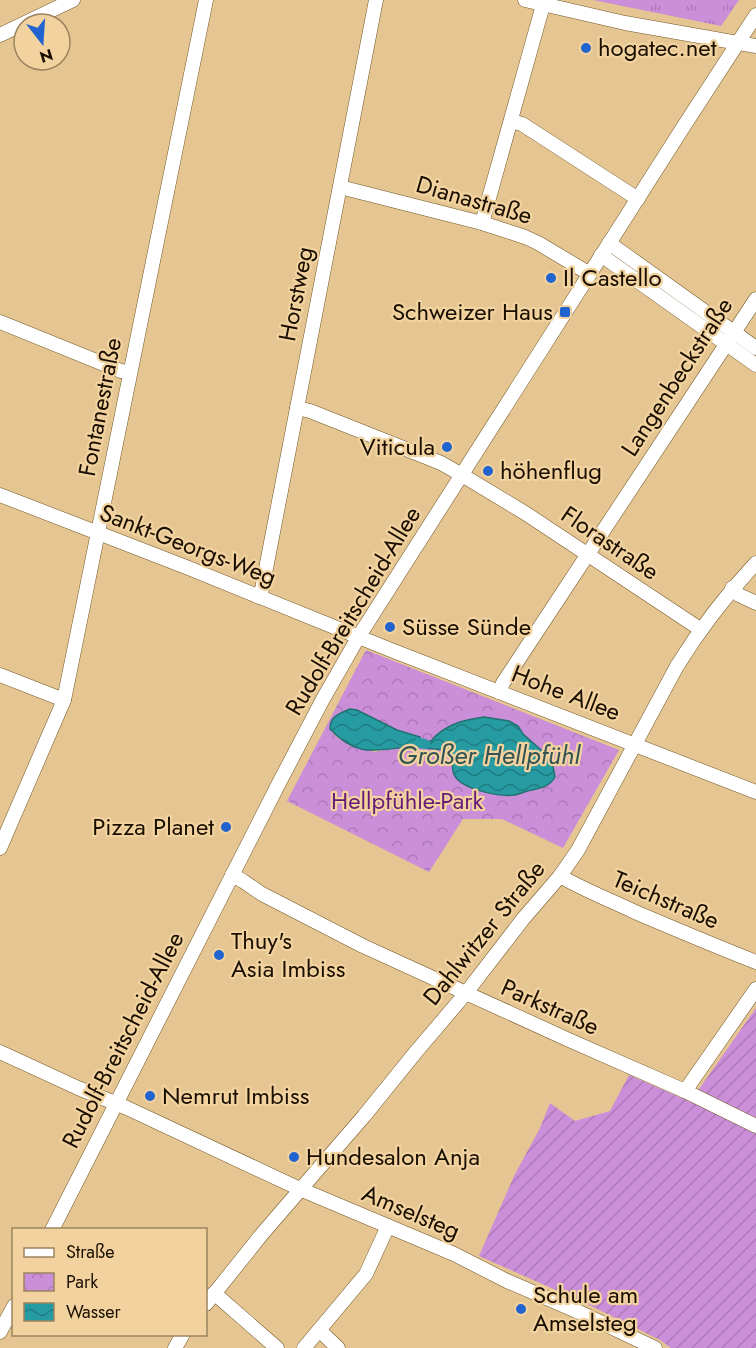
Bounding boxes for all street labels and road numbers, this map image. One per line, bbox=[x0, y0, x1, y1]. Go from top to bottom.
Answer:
street label: Dianastraße bbox=[412, 166, 536, 233]
street label: Horstweg bbox=[269, 243, 322, 344]
street label: Langenbeckstraße bbox=[612, 291, 741, 463]
street label: Fontanestraße bbox=[69, 335, 130, 479]
street label: Sankt-Georgs-Weg bbox=[95, 495, 282, 594]
street label: Florastraße bbox=[554, 497, 666, 588]
street label: Rudolf-Breitscheid-Allee bbox=[276, 499, 429, 722]
street label: Hohe Allee bbox=[507, 656, 626, 729]
street label: Dahlwitzer Straße bbox=[414, 853, 553, 1013]
street label: Teichstraße bbox=[608, 861, 725, 938]
street label: Rudolf-Breitscheid-Allee bbox=[53, 926, 192, 1154]
street label: Parkstraße bbox=[496, 969, 605, 1044]
street label: Amselsteg bbox=[357, 1175, 466, 1248]

